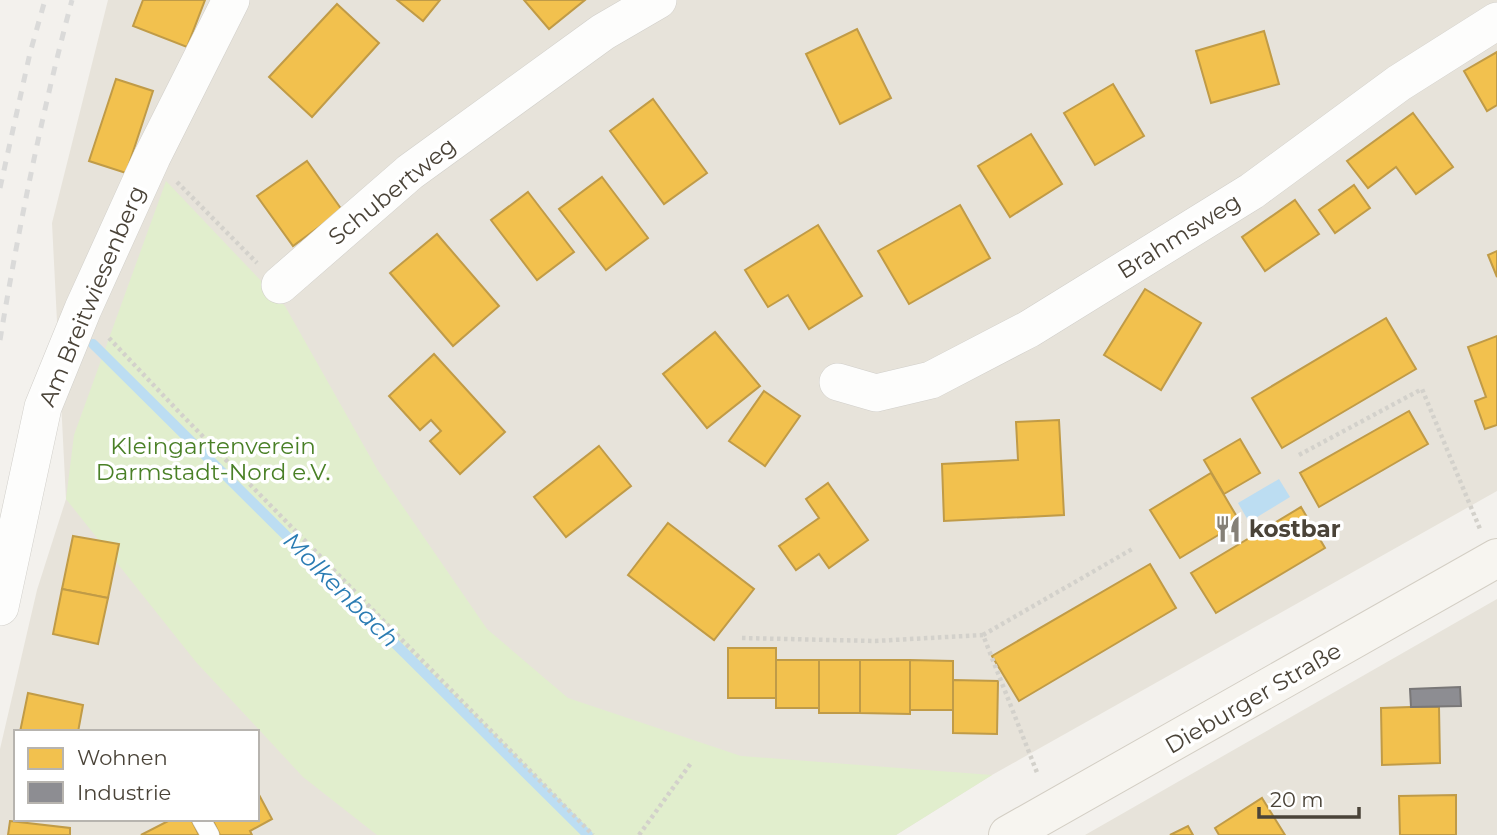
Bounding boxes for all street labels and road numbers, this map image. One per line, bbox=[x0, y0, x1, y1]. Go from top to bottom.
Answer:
street label: Schubertweg bbox=[323, 131, 461, 251]
street label: Am Breitwiesenberg bbox=[33, 181, 151, 411]
street label: Brahmsweg bbox=[1112, 187, 1246, 285]
street label: Dieburger Straße bbox=[1160, 636, 1346, 760]

